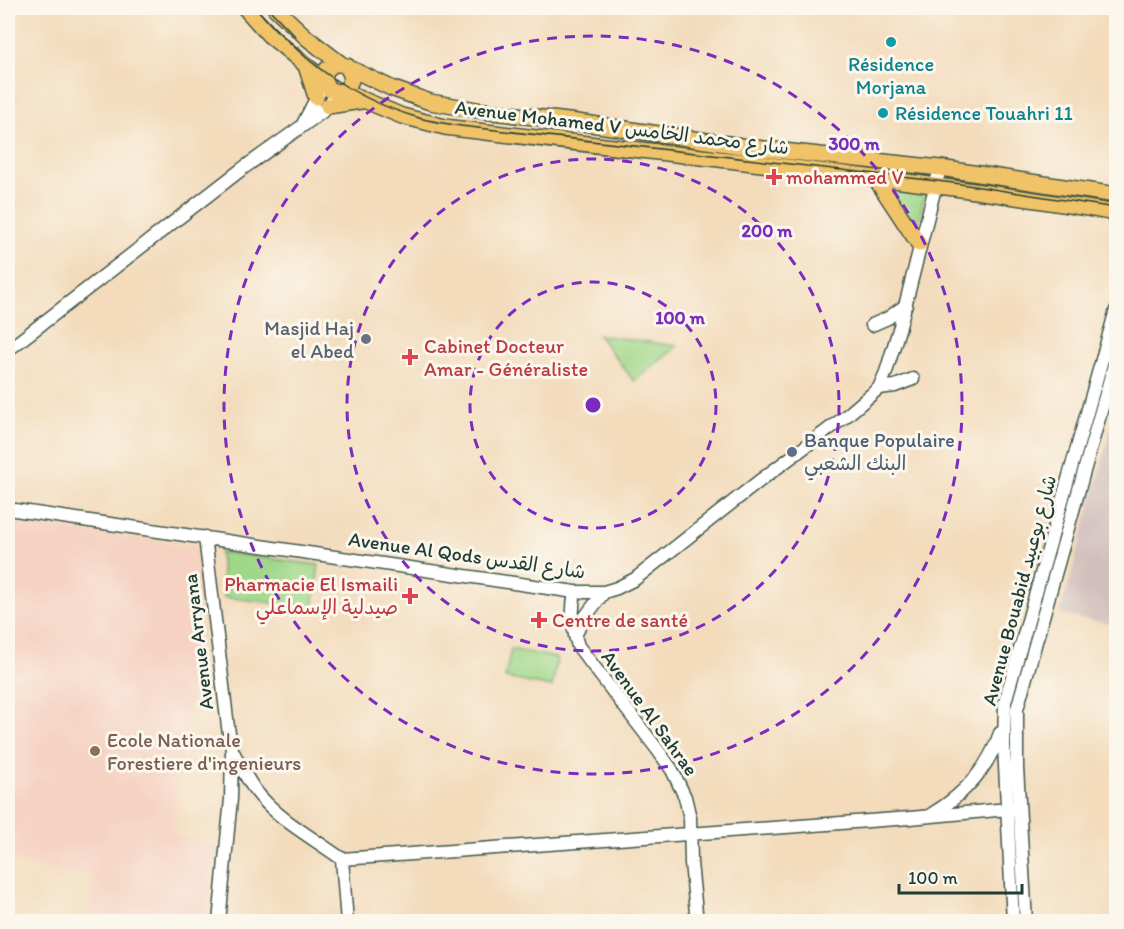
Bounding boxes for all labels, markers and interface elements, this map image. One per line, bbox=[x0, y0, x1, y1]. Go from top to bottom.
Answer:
marker: Résidence Morjana bbox=[884, 35, 898, 49]
place label: Résidence Morjana bbox=[848, 52, 934, 99]
street label: Avenue Mohamed V شارع محمد الخامس bbox=[453, 95, 790, 161]
place label: Résidence Touahri 11 bbox=[895, 101, 1073, 125]
marker: Résidence Touahri 11 bbox=[876, 106, 890, 120]
text: 300 m bbox=[828, 133, 880, 155]
place label: mohammed V bbox=[786, 165, 904, 189]
marker: mohammed V bbox=[767, 170, 781, 184]
text: 200 m bbox=[742, 220, 793, 242]
text: 100 m bbox=[655, 307, 706, 329]
place label: Masjid Haj el Abed bbox=[264, 316, 354, 363]
marker: Masjid Haj el Abed bbox=[359, 332, 373, 346]
place label: Cabinet Docteur Amar - Généraliste bbox=[424, 334, 588, 381]
marker: Cabinet Docteur Amar - Généraliste bbox=[401, 348, 419, 366]
centre of rings bbox=[583, 395, 603, 415]
place label: Banque Populaire البنك الشعبي bbox=[804, 428, 955, 481]
marker: Banque Populaire البنك الشعبي bbox=[785, 445, 799, 459]
street label: Avenue Bouabid شارع بوعبيد bbox=[977, 472, 1063, 709]
street label: Avenue Al Qods شارع القدس bbox=[347, 526, 587, 585]
place label: Pharmacie El Ismaili صيدلية الإسماعلي bbox=[224, 572, 398, 625]
street label: Avenue Arryana bbox=[178, 573, 218, 711]
marker: Pharmacie El Ismaili صيدلية الإسماعلي bbox=[403, 589, 417, 603]
place label: Centre de santé bbox=[552, 608, 688, 632]
marker: Centre de santé bbox=[530, 611, 548, 629]
street label: Avenue Al Sahrae bbox=[596, 645, 704, 781]
place label: Ecole Nationale Forestiere d'ingenieurs bbox=[107, 728, 301, 775]
marker: Ecole Nationale Forestiere d'ingenieurs bbox=[88, 744, 102, 758]
scale bar bbox=[899, 857, 1022, 895]
text: 100 m bbox=[908, 867, 958, 889]

